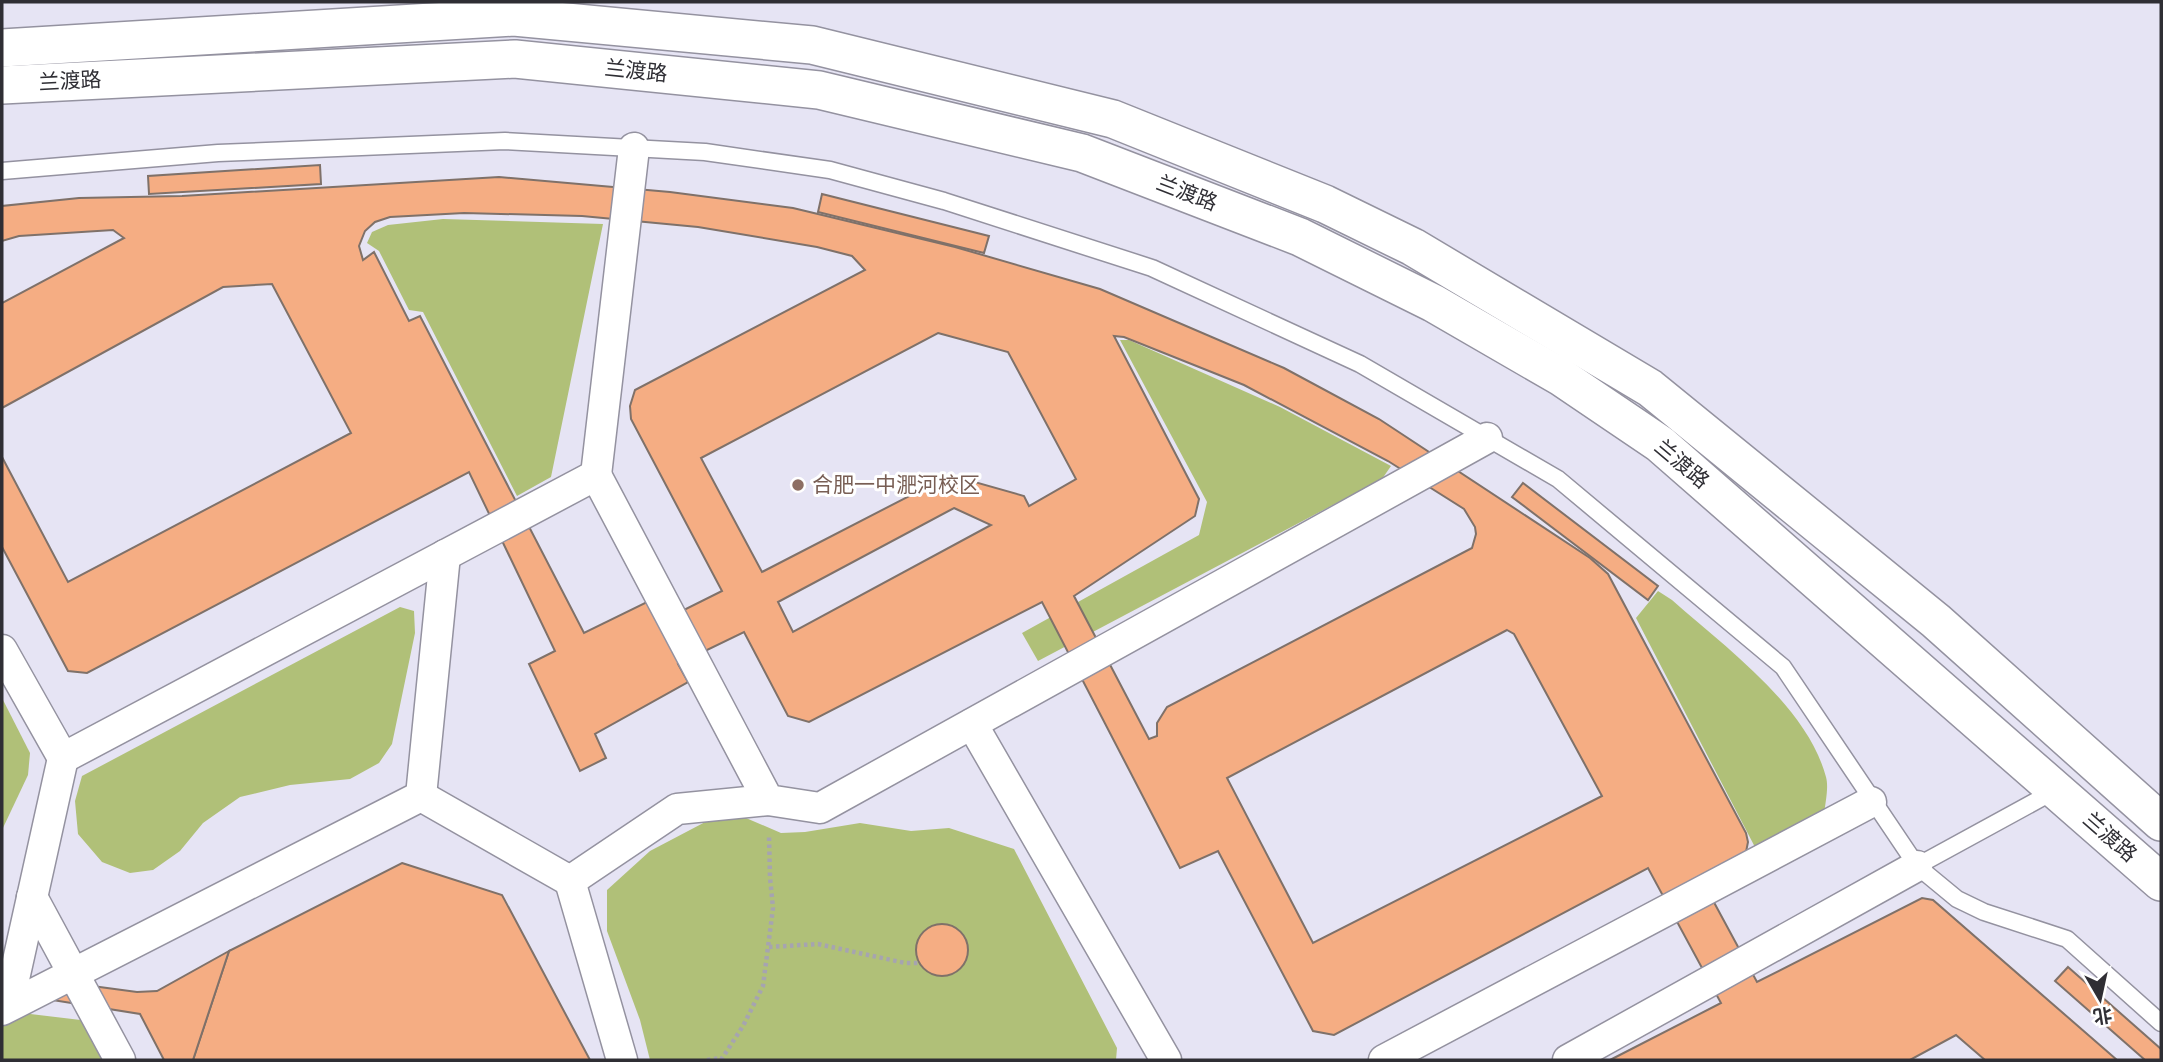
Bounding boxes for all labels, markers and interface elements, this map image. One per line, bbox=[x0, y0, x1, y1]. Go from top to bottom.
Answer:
street label: 兰渡路 bbox=[603, 55, 669, 86]
street label: 兰渡路 bbox=[38, 66, 102, 95]
street label: 兰渡路 bbox=[1153, 170, 1221, 215]
street label: 兰渡路 bbox=[1650, 434, 1714, 493]
place label: 合肥一中淝河校区 bbox=[812, 472, 980, 497]
marker: 合肥一中淝河校区 bbox=[790, 477, 806, 493]
street label: 兰渡路 bbox=[2078, 807, 2142, 867]
north arrow bbox=[2065, 964, 2135, 1034]
text: 北 bbox=[2092, 1003, 2114, 1028]

